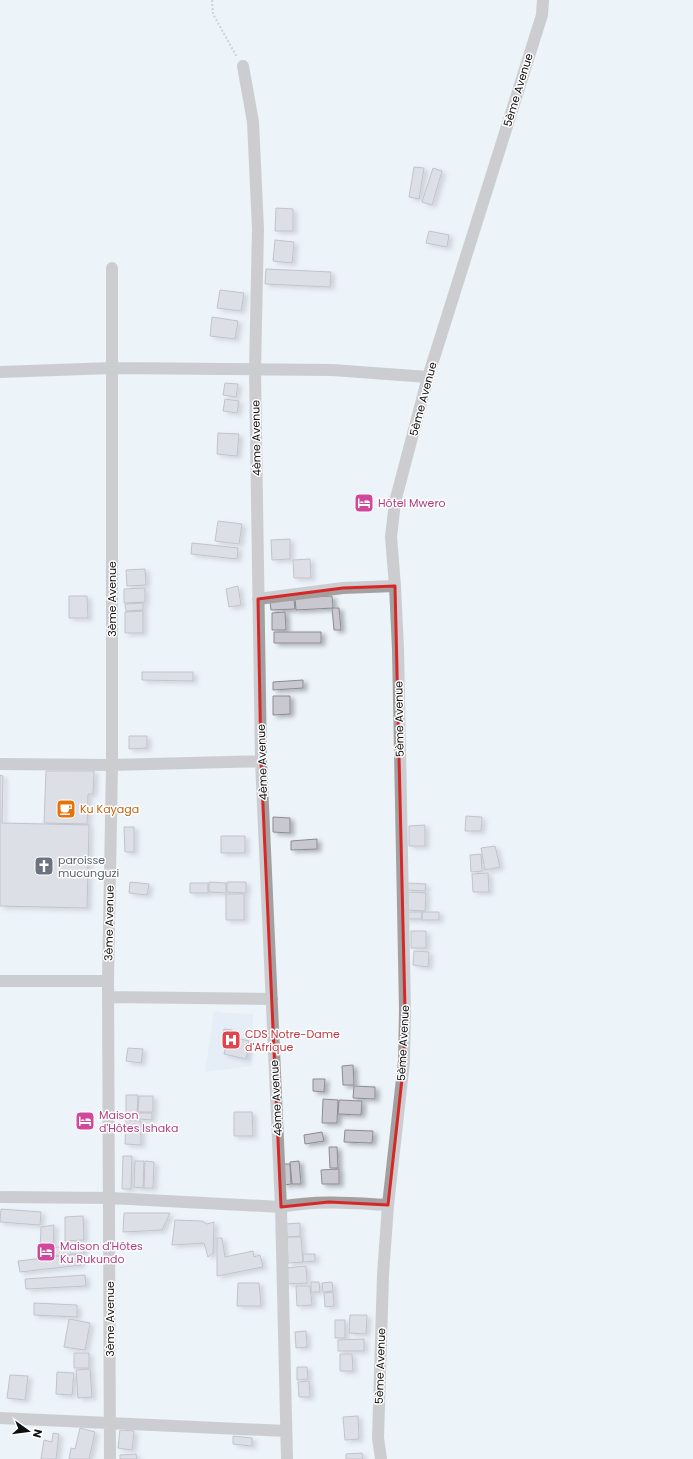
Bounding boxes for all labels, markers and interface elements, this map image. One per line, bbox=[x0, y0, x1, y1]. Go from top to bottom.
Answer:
street label: 5ème Avenue bbox=[499, 51, 537, 129]
street label: 5ème Avenue bbox=[405, 360, 441, 438]
street label: 4ème Avenue bbox=[247, 400, 265, 476]
hotel icon: Hôtel Mwero bbox=[353, 492, 375, 514]
place label: Hôtel Mwero bbox=[378, 495, 446, 511]
street label: 3ème Avenue bbox=[104, 561, 120, 637]
street label: 5ème Avenue bbox=[390, 681, 408, 757]
street label: 4ème Avenue bbox=[253, 724, 271, 800]
cafe icon: Ku Kayaga bbox=[55, 798, 77, 820]
place label: Ku Kayaga bbox=[80, 801, 139, 817]
place label: paroisse mucunguzi bbox=[58, 852, 120, 881]
church icon: paroisse mucunguzi bbox=[33, 855, 55, 877]
street label: 3ème Avenue bbox=[100, 885, 118, 961]
street label: 5ème Avenue bbox=[393, 1004, 413, 1081]
place label: CDS Notre-Dame d'Afrique bbox=[245, 1026, 340, 1055]
hospital icon: CDS Notre-Dame d'Afrique bbox=[220, 1029, 242, 1051]
street label: 4ème Avenue bbox=[266, 1059, 286, 1136]
place label: Maison d'Hôtes Ishaka bbox=[99, 1107, 178, 1136]
hotel icon: Maison d'Hôtes Ishaka bbox=[74, 1110, 96, 1132]
place label: Maison d'Hôtes Ku Rukundo bbox=[60, 1238, 143, 1267]
hotel icon: Maison d'Hôtes Ku Rukundo bbox=[35, 1241, 57, 1263]
street label: 3ème Avenue bbox=[102, 1281, 118, 1357]
street label: 5ème Avenue bbox=[371, 1328, 389, 1404]
north arrow bbox=[8, 1411, 48, 1451]
text: N bbox=[29, 1427, 46, 1439]

